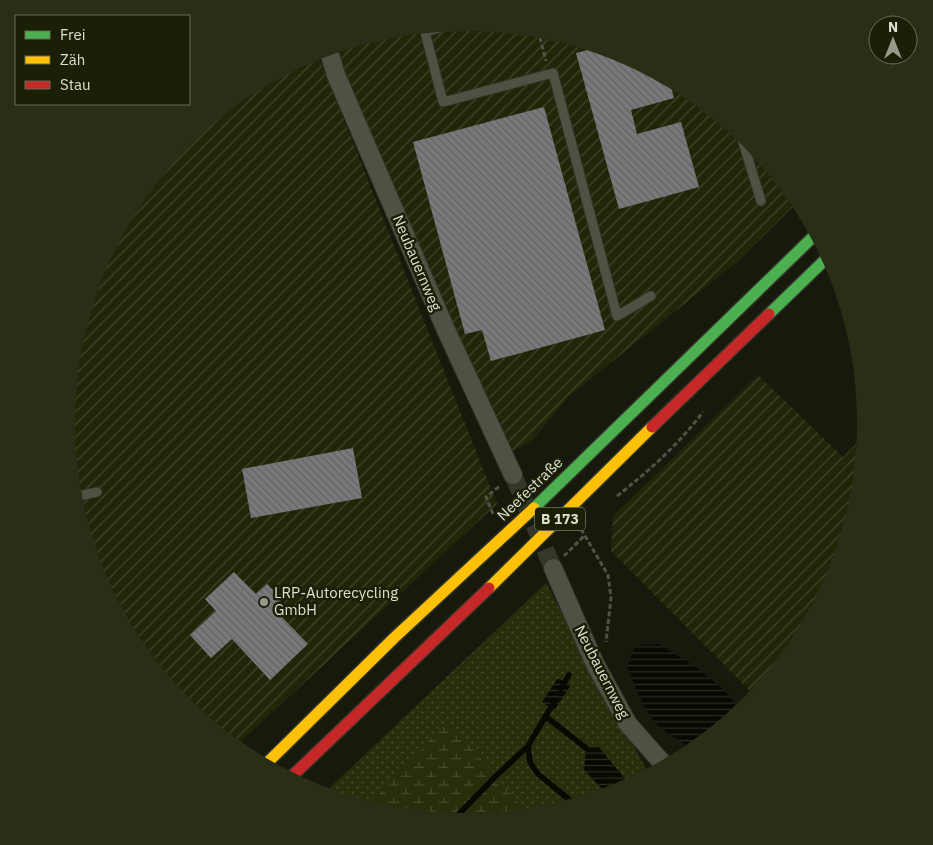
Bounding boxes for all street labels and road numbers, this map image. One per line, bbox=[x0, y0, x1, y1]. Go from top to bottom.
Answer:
street label: Neubauernweg bbox=[389, 212, 446, 314]
street label: Neefestraße bbox=[493, 453, 566, 525]
road number: B 173 bbox=[535, 508, 585, 530]
street label: Neubauernweg bbox=[571, 622, 634, 722]

